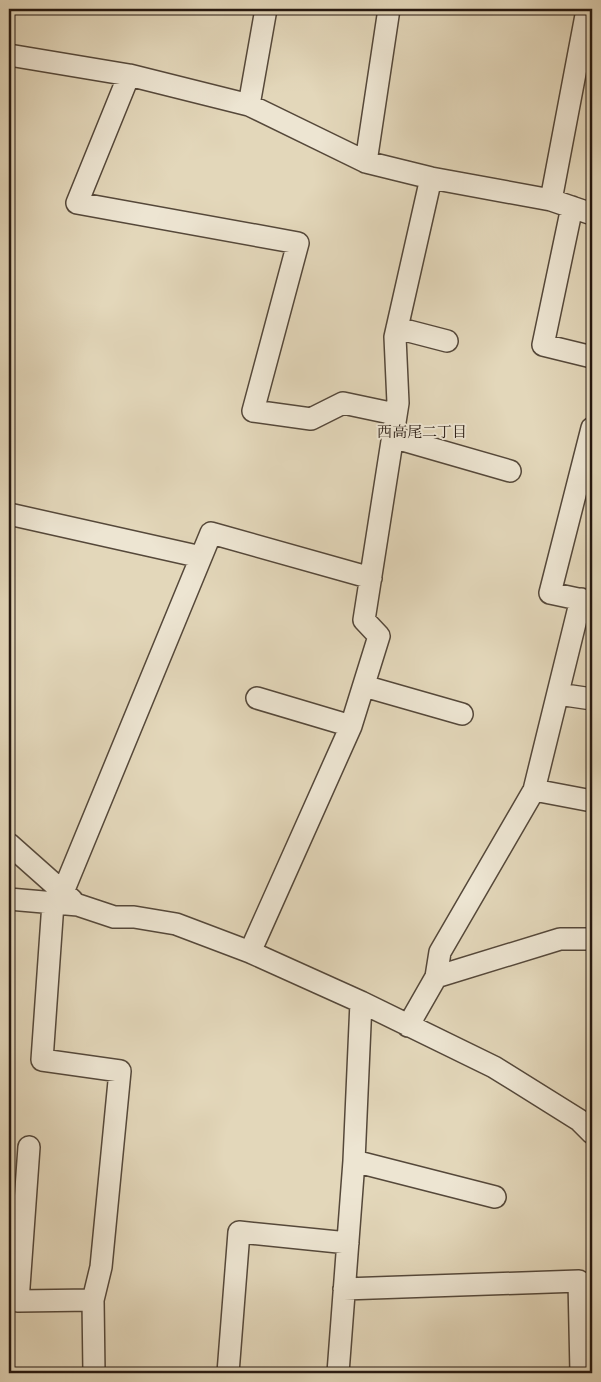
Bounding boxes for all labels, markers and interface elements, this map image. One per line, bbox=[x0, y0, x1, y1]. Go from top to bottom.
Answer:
district label: 西高尾二丁目 bbox=[377, 423, 467, 441]

